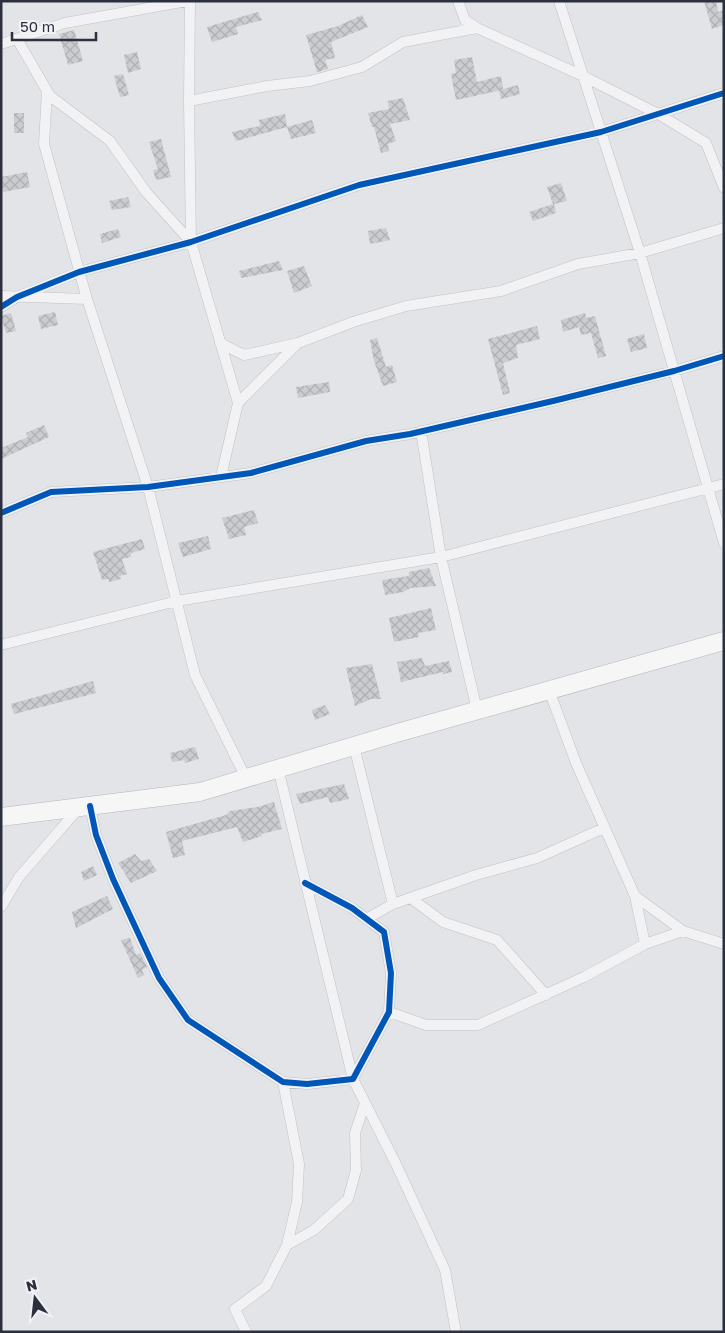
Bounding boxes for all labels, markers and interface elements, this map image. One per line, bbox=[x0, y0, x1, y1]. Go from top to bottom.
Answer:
scale bar bbox=[12, 10, 96, 42]
text: 50 m bbox=[20, 17, 55, 35]
north arrow bbox=[10, 1273, 60, 1323]
text: N bbox=[24, 1275, 39, 1295]

